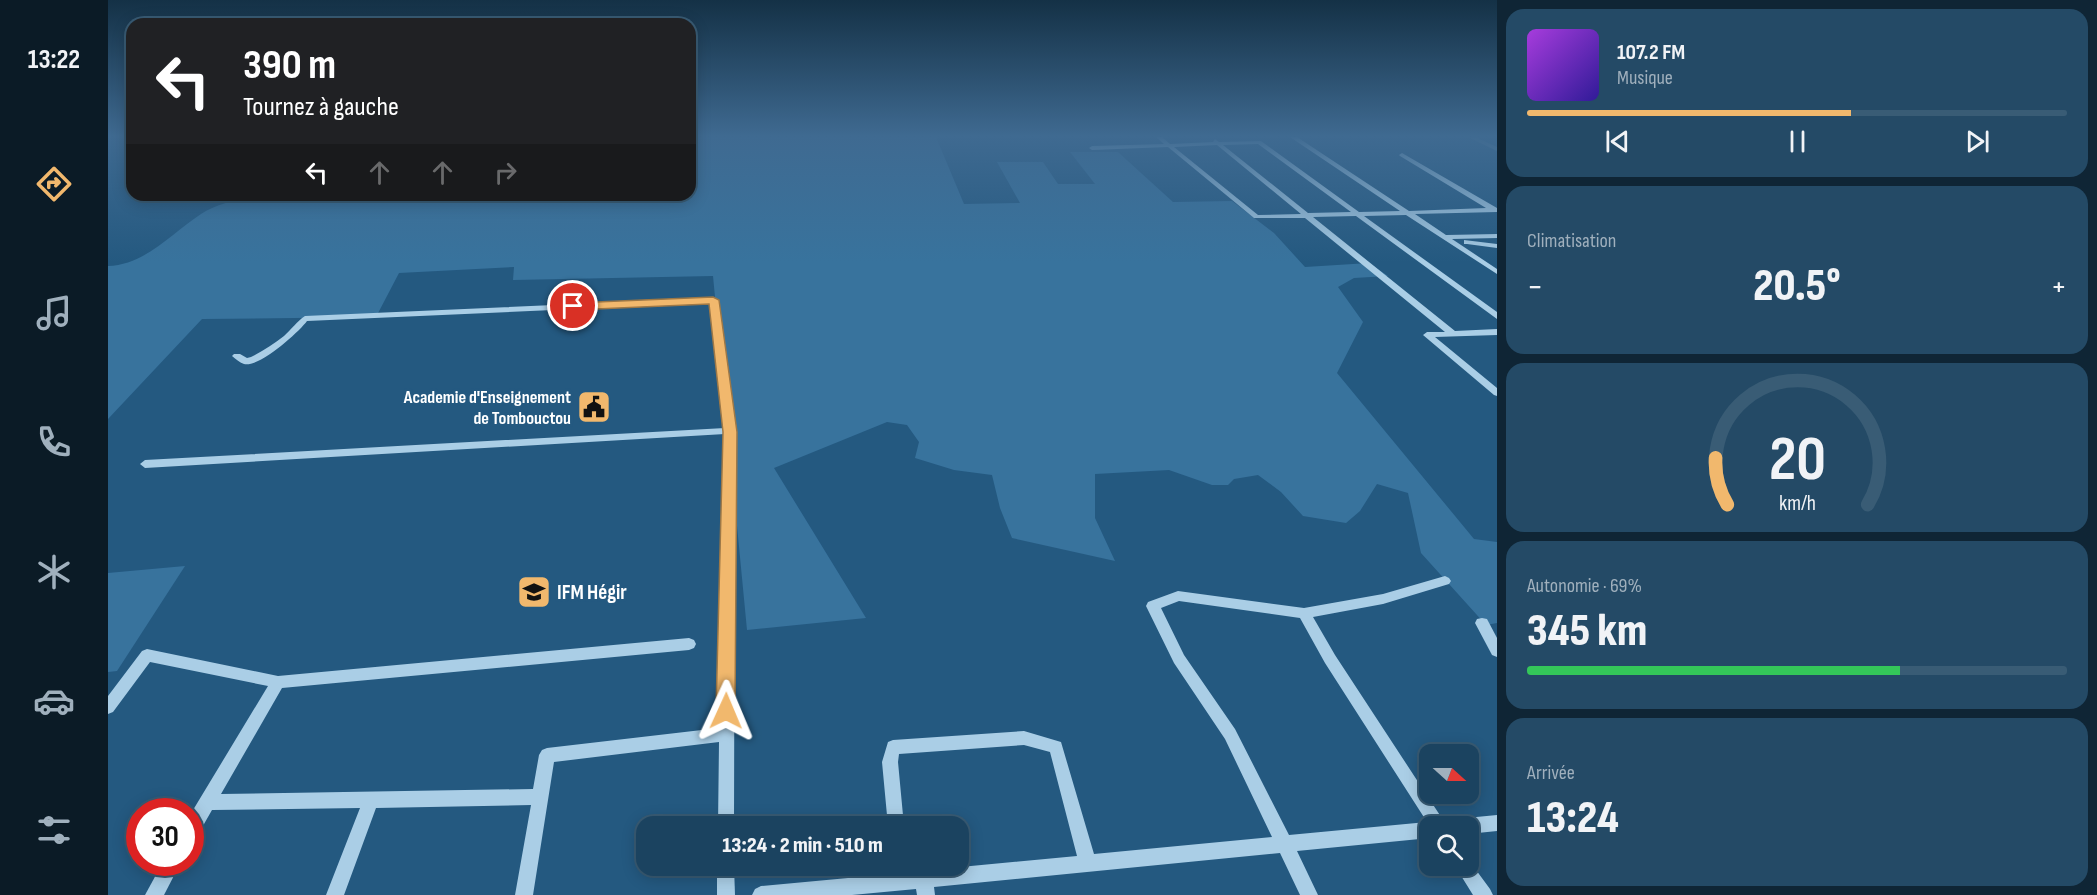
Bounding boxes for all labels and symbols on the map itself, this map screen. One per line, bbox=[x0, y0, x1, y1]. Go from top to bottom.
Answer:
pin bbox=[547, 280, 598, 331]
place label: Academie d'Enseignement de Tombouctou bbox=[403, 387, 571, 429]
public building icon: Academie d'Enseignement de Tombouctou bbox=[576, 389, 612, 425]
school or university icon: IFM Hégir bbox=[516, 574, 552, 610]
place label: IFM Hégir bbox=[557, 580, 627, 605]
position arrow bbox=[694, 679, 758, 743]
north arrow bbox=[1419, 744, 1479, 804]
speed limit sign: 30 bbox=[126, 798, 204, 876]

